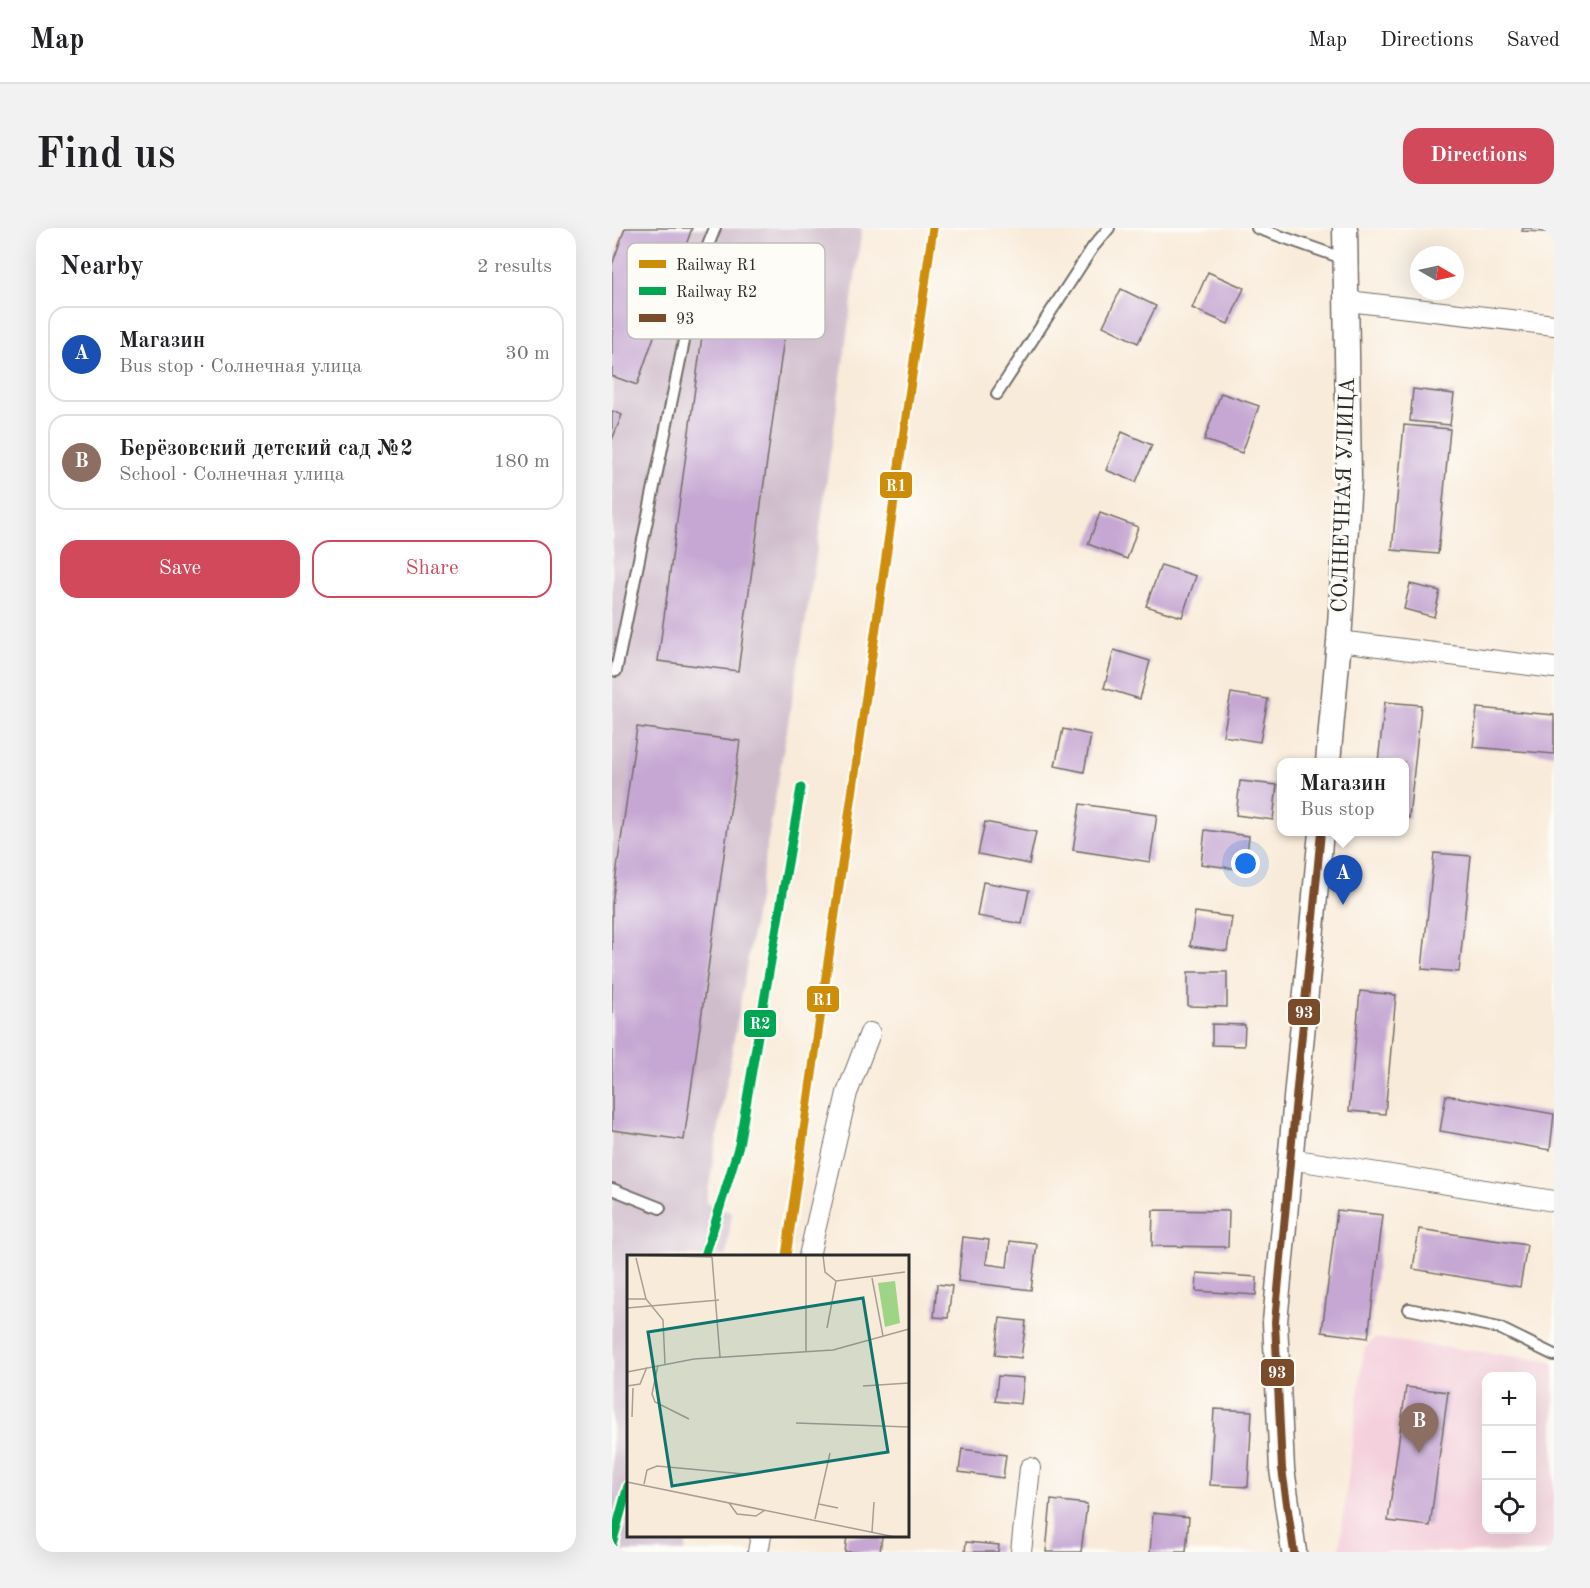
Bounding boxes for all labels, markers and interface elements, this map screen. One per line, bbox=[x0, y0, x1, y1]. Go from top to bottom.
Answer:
text: Map bbox=[30, 27, 84, 55]
text: Map bbox=[1308, 30, 1347, 51]
text: Directions bbox=[1380, 30, 1474, 51]
text: Saved bbox=[1507, 30, 1560, 51]
button: Directions bbox=[1403, 128, 1554, 184]
text: Find us bbox=[36, 135, 175, 177]
legend bbox=[627, 243, 825, 339]
north arrow bbox=[1410, 246, 1464, 300]
text: Nearby bbox=[60, 254, 144, 280]
text: 2 results bbox=[477, 257, 552, 277]
text: Railway R1 bbox=[676, 258, 757, 274]
text: Railway R2 bbox=[676, 285, 757, 301]
text: 93 bbox=[676, 312, 695, 328]
text: Магазин bbox=[119, 330, 205, 352]
text: A bbox=[74, 344, 89, 364]
text: 30 m bbox=[505, 344, 550, 364]
text: Bus stop · Солнечная улица bbox=[119, 357, 362, 377]
street label: СОЛНЕЧНАЯ УЛИЦА bbox=[1329, 377, 1359, 613]
text: Берёзовский детский сад №2 bbox=[119, 438, 413, 460]
text: B bbox=[74, 452, 89, 472]
text: 180 m bbox=[494, 452, 550, 472]
text: School · Солнечная улица bbox=[119, 465, 345, 485]
line badge: R1 bbox=[879, 471, 913, 499]
text: R1 bbox=[886, 479, 906, 495]
button: Save bbox=[60, 540, 300, 598]
button: Share bbox=[312, 540, 552, 598]
popup bbox=[1277, 758, 1409, 836]
text: Магазин bbox=[1300, 773, 1386, 795]
text: Bus stop bbox=[1300, 800, 1375, 820]
your location bbox=[1231, 849, 1260, 878]
pin: A bbox=[1324, 856, 1362, 905]
line badge: R1 bbox=[806, 985, 840, 1013]
text: R1 bbox=[813, 993, 833, 1009]
line badge: 93 bbox=[1287, 998, 1321, 1026]
text: 93 bbox=[1295, 1006, 1313, 1022]
line badge: R2 bbox=[743, 1009, 777, 1038]
text: R2 bbox=[750, 1017, 770, 1033]
inset map bbox=[627, 1255, 909, 1537]
line badge: 93 bbox=[1260, 1358, 1295, 1387]
text: 93 bbox=[1268, 1366, 1286, 1382]
map controls bbox=[1482, 1372, 1536, 1534]
button: + bbox=[1482, 1372, 1536, 1426]
pin: B bbox=[1400, 1404, 1438, 1453]
button: − bbox=[1482, 1426, 1536, 1480]
button: locate bbox=[1482, 1480, 1536, 1534]

